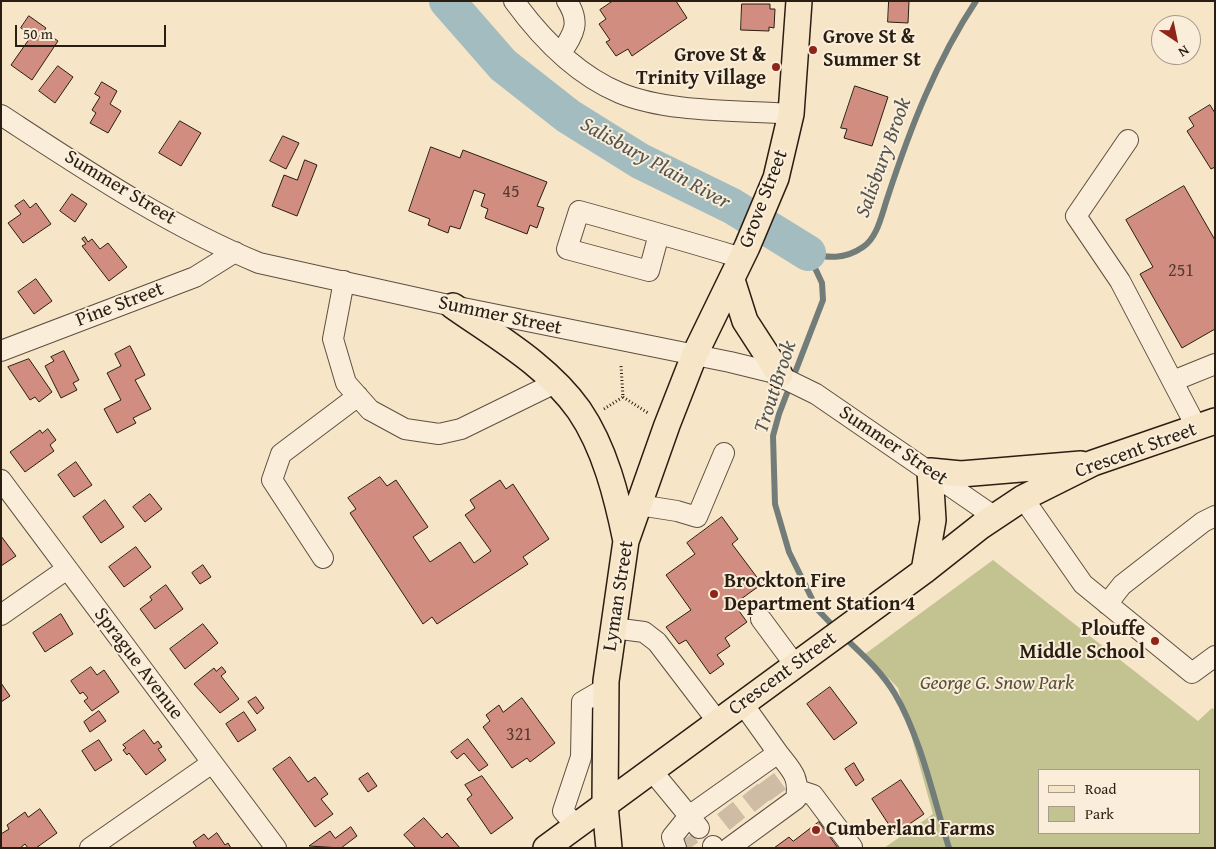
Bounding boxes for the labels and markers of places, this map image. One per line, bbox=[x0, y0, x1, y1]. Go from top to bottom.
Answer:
place label: Grove St & Summer St bbox=[823, 26, 921, 73]
place label: Grove St & Trinity Village bbox=[636, 44, 766, 91]
marker: Grove St & Summer St bbox=[807, 44, 819, 56]
marker: Grove St & Trinity Village bbox=[770, 61, 782, 73]
place label: Brockton Fire Department Station 4 bbox=[724, 570, 915, 617]
marker: Brockton Fire Department Station 4 bbox=[708, 588, 720, 600]
place label: Plouffe Middle School bbox=[1019, 618, 1145, 665]
marker: Plouffe Middle School bbox=[1149, 635, 1161, 647]
place label: Cumberland Farms bbox=[826, 818, 995, 842]
marker: Cumberland Farms bbox=[810, 824, 822, 836]

